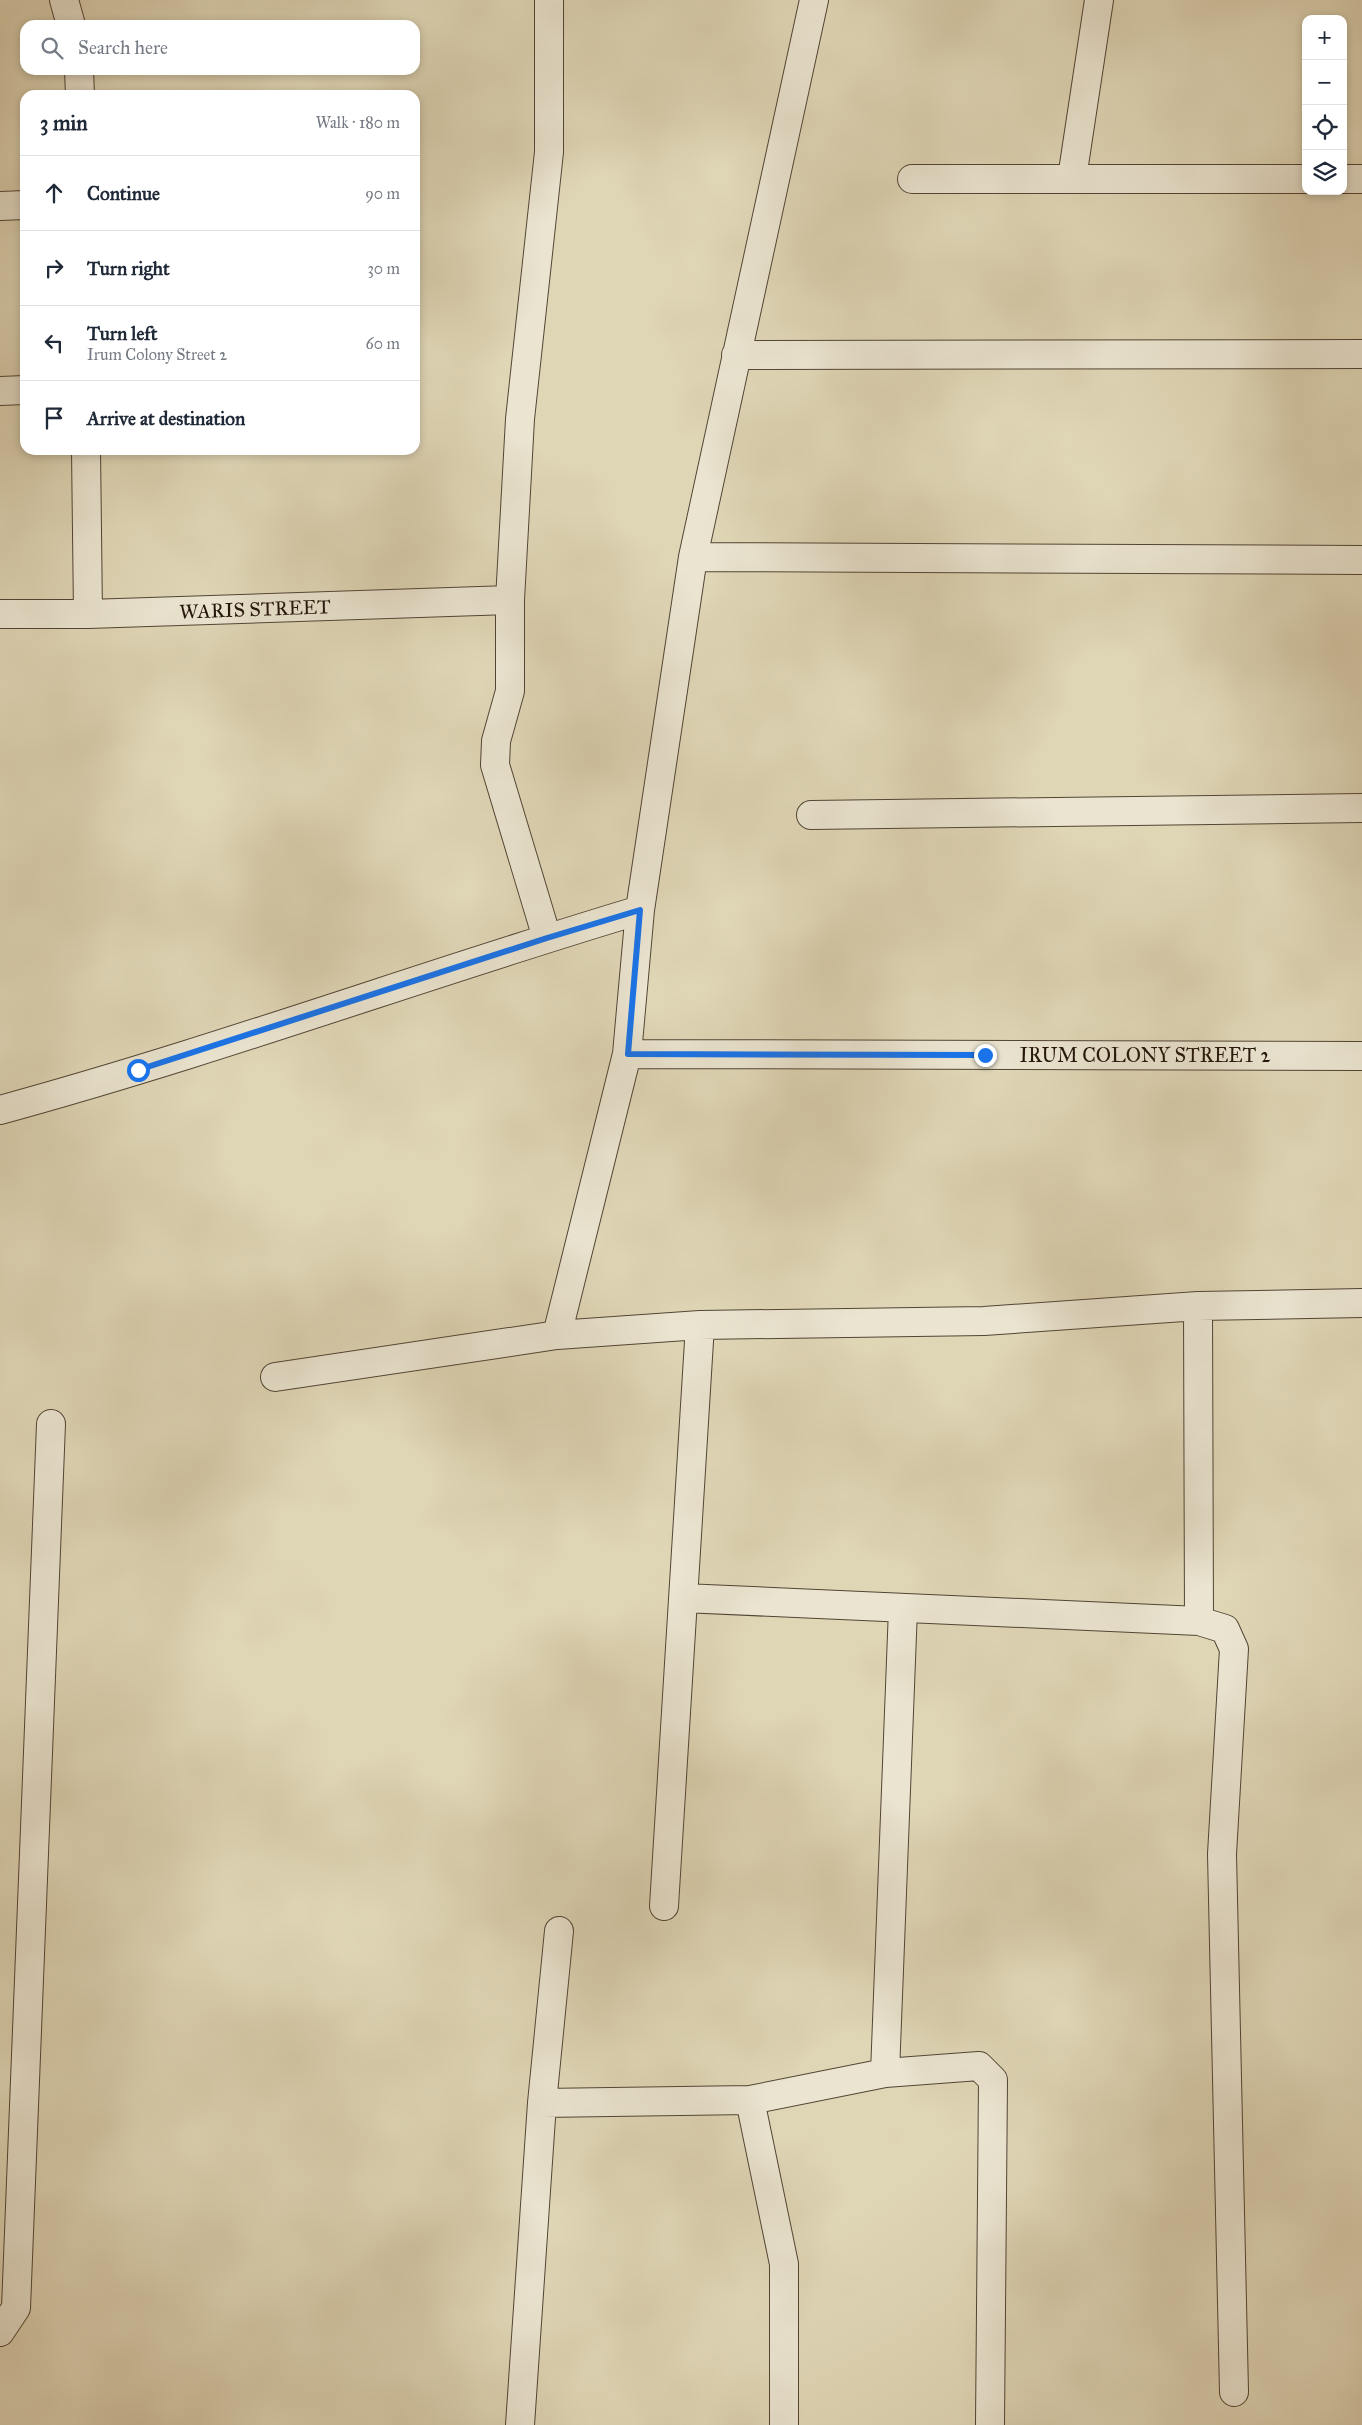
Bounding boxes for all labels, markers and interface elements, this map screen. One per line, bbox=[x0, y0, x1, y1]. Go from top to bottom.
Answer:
map controls bbox=[1302, 15, 1347, 195]
button: + bbox=[1302, 15, 1347, 60]
search box bbox=[20, 20, 420, 75]
icon: search bbox=[38, 34, 66, 62]
text: Search here bbox=[78, 36, 168, 59]
button: − bbox=[1302, 60, 1347, 105]
button: locate bbox=[1302, 105, 1347, 150]
text: 3 min bbox=[40, 110, 88, 136]
text: Walk · 180 m bbox=[316, 113, 400, 132]
button: layers bbox=[1302, 150, 1347, 195]
icon: ahead bbox=[40, 179, 68, 207]
text: Continue bbox=[87, 182, 160, 205]
text: 90 m bbox=[365, 184, 400, 203]
icon: right bbox=[40, 254, 68, 282]
text: Turn right bbox=[87, 257, 170, 280]
text: 30 m bbox=[367, 259, 400, 278]
text: Turn left bbox=[87, 322, 157, 345]
icon: left bbox=[40, 329, 68, 357]
text: 60 m bbox=[366, 334, 400, 353]
text: Irum Colony Street 2 bbox=[87, 345, 227, 364]
icon: arrive bbox=[40, 404, 68, 432]
text: Arrive at destination bbox=[87, 407, 245, 430]
street label: WARIS STREET bbox=[179, 594, 332, 624]
street label: IRUM COLONY STREET 2 bbox=[1020, 1043, 1271, 1067]
route end bbox=[974, 1044, 997, 1067]
route start bbox=[127, 1059, 150, 1082]

